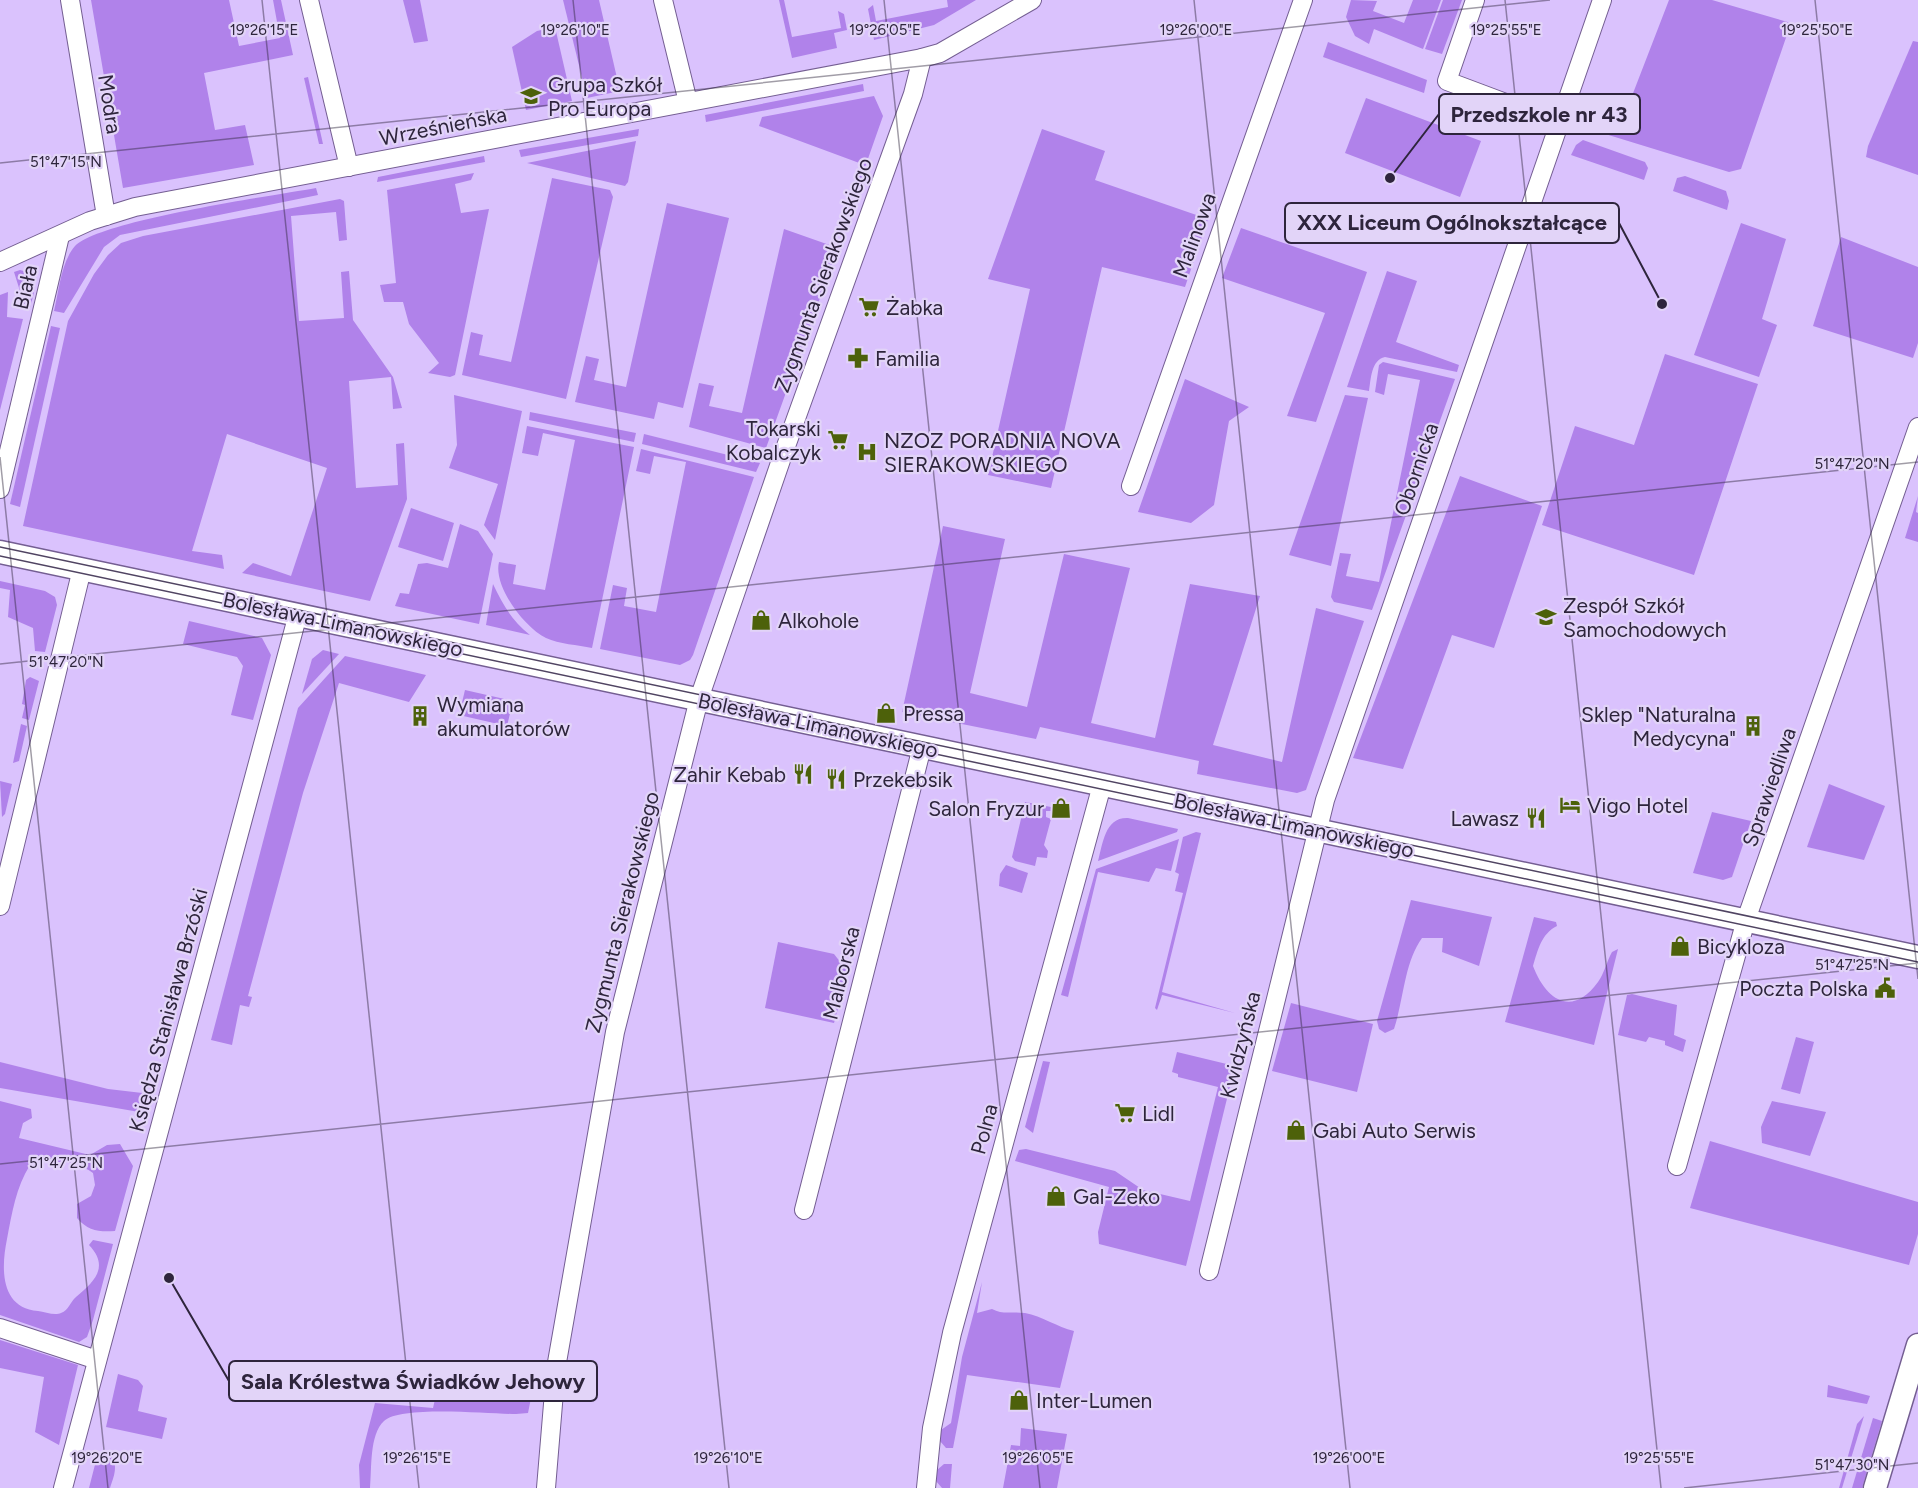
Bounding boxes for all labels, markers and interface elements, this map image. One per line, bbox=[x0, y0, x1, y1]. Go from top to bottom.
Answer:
text: 19°26'15"E bbox=[230, 21, 298, 39]
text: 19°26'10"E bbox=[540, 21, 610, 39]
text: 19°26'05"E bbox=[849, 21, 921, 39]
text: 19°26'00"E bbox=[1159, 21, 1233, 39]
text: 19°25'55"E bbox=[1470, 21, 1542, 39]
text: 19°25'50"E bbox=[1781, 21, 1853, 39]
street label: Modra bbox=[93, 72, 127, 136]
place label: Grupa Szkół Pro Europa bbox=[548, 72, 662, 121]
school or university icon: Grupa Szkół Pro Europa bbox=[519, 84, 543, 108]
callout: Przedszkole nr 43 bbox=[1439, 94, 1640, 134]
street label: Wrześnieńska bbox=[377, 101, 509, 151]
text: Przedszkole nr 43 bbox=[1450, 101, 1628, 128]
text: 51°47'15"N bbox=[30, 153, 102, 171]
street label: Zygmunta Sierakowskiego bbox=[769, 154, 877, 396]
street label: Malinowa bbox=[1167, 189, 1221, 281]
callout: XXX Liceum Ogólnokształcące bbox=[1285, 203, 1619, 243]
text: XXX Liceum Ogólnokształcące bbox=[1297, 209, 1607, 236]
street label: Biała bbox=[8, 262, 42, 312]
supermarket icon: Żabka bbox=[857, 295, 881, 319]
place label: Żabka bbox=[886, 295, 943, 320]
pharmacy icon: Familia bbox=[846, 346, 870, 370]
place label: Familia bbox=[875, 346, 940, 371]
place label: Tokarski Kobalczyk bbox=[726, 416, 822, 465]
street label: Obornicka bbox=[1388, 419, 1444, 519]
supermarket icon: Tokarski Kobalczyk bbox=[826, 428, 850, 452]
place label: NZOZ PORADNIA NOVA SIERAKOWSKIEGO bbox=[884, 428, 1121, 477]
hospital icon: NZOZ PORADNIA NOVA SIERAKOWSKIEGO bbox=[855, 440, 879, 464]
text: 51°47'20"N bbox=[1814, 455, 1890, 473]
street label: Bolesława Limanowskiego bbox=[221, 586, 465, 662]
place label: Zespół Szkół Samochodowych bbox=[1563, 593, 1726, 642]
school or university icon: Zespół Szkół Samochodowych bbox=[1534, 605, 1558, 629]
shop icon: Alkohole bbox=[749, 608, 773, 632]
place label: Alkohole bbox=[778, 608, 859, 633]
text: 51°47'20"N bbox=[28, 653, 104, 671]
street label: Bolesława Limanowskiego bbox=[696, 687, 940, 763]
place label: Wymiana akumulatorów bbox=[437, 692, 571, 741]
shop icon: Pressa bbox=[874, 701, 898, 725]
place label: Pressa bbox=[903, 701, 964, 726]
place label: Sklep "Naturalna Medycyna" bbox=[1581, 702, 1736, 751]
building icon: Wymiana akumulatorów bbox=[408, 704, 432, 728]
building icon: Sklep "Naturalna Medycyna" bbox=[1741, 714, 1765, 738]
street label: Sprawiedliwa bbox=[1737, 724, 1801, 850]
place label: Zahir Kebab bbox=[674, 762, 786, 787]
restaurant icon: Zahir Kebab bbox=[791, 762, 815, 786]
restaurant icon: Przekebsik bbox=[824, 767, 848, 791]
place label: Przekebsik bbox=[853, 767, 953, 792]
street label: Bolesława Limanowskiego bbox=[1172, 787, 1416, 863]
street label: Zygmunta Sierakowskiego bbox=[580, 789, 664, 1035]
hotel icon: Vigo Hotel bbox=[1558, 793, 1582, 817]
place label: Vigo Hotel bbox=[1587, 793, 1688, 818]
place label: Salon Fryzur bbox=[928, 796, 1044, 821]
shop icon: Salon Fryzur bbox=[1049, 796, 1073, 820]
place label: Lawasz bbox=[1451, 806, 1519, 831]
restaurant icon: Lawasz bbox=[1524, 806, 1548, 830]
street label: Księdza Stanisława Brzóski bbox=[123, 885, 213, 1135]
street label: Malborska bbox=[817, 924, 865, 1022]
shop icon: Bicykloza bbox=[1668, 934, 1692, 958]
place label: Bicykloza bbox=[1697, 934, 1785, 959]
text: 51°47'25"N bbox=[1815, 956, 1889, 974]
place label: Poczta Polska bbox=[1739, 976, 1868, 1001]
public building icon: Poczta Polska bbox=[1873, 976, 1897, 1000]
street label: Kwidzyńska bbox=[1215, 989, 1265, 1101]
street label: Polna bbox=[965, 1101, 1003, 1157]
supermarket icon: Lidl bbox=[1113, 1101, 1137, 1125]
place label: Lidl bbox=[1142, 1101, 1175, 1126]
shop icon: Gabi Auto Serwis bbox=[1284, 1118, 1308, 1142]
place label: Gabi Auto Serwis bbox=[1313, 1118, 1476, 1143]
text: 51°47'25"N bbox=[29, 1154, 103, 1172]
shop icon: Gal-Zeko bbox=[1044, 1184, 1068, 1208]
place label: Gal-Zeko bbox=[1073, 1184, 1160, 1209]
callout: Sala Królestwa Świadków Jehowy bbox=[229, 1361, 597, 1401]
text: Sala Królestwa Świadków Jehowy bbox=[241, 1368, 586, 1395]
shop icon: Inter-Lumen bbox=[1007, 1388, 1031, 1412]
place label: Inter-Lumen bbox=[1036, 1388, 1152, 1413]
text: 19°26'20"E bbox=[71, 1449, 143, 1467]
text: 19°26'15"E bbox=[383, 1449, 451, 1467]
text: 19°26'10"E bbox=[693, 1449, 763, 1467]
text: 19°26'05"E bbox=[1002, 1449, 1074, 1467]
text: 19°26'00"E bbox=[1312, 1449, 1386, 1467]
text: 19°25'55"E bbox=[1623, 1449, 1695, 1467]
text: 51°47'30"N bbox=[1815, 1456, 1889, 1474]

